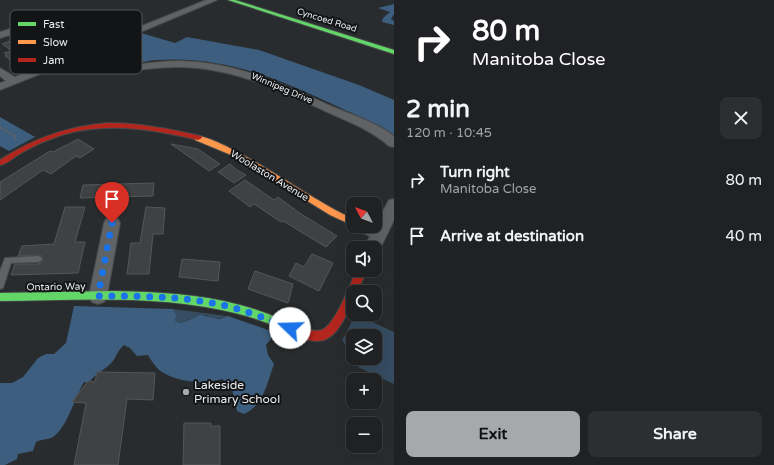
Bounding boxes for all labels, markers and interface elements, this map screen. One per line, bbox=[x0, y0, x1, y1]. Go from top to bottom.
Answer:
street label: Cyncoed Road bbox=[296, 6, 358, 35]
legend bbox=[10, 10, 142, 74]
text: 80 m bbox=[472, 14, 540, 48]
icon: right bbox=[406, 16, 458, 68]
text: Fast bbox=[43, 18, 64, 31]
text: Slow bbox=[43, 36, 68, 49]
text: Manitoba Close bbox=[472, 48, 606, 70]
text: Jam bbox=[43, 54, 64, 67]
street label: Winnipeg Drive bbox=[250, 71, 314, 106]
text: 2 min bbox=[406, 95, 470, 124]
button: close bbox=[720, 97, 762, 139]
text: 120 m · 10:45 bbox=[406, 125, 492, 141]
street label: Woolaston Avenue bbox=[228, 148, 311, 204]
text: Turn right bbox=[440, 163, 510, 181]
icon: right bbox=[406, 169, 428, 191]
text: 80 m bbox=[725, 171, 762, 189]
text: Manitoba Close bbox=[440, 181, 536, 197]
pin bbox=[95, 182, 129, 223]
icon: arrive bbox=[101, 188, 123, 210]
north arrow bbox=[346, 197, 382, 233]
map controls bbox=[346, 197, 382, 453]
icon: arrive bbox=[406, 225, 428, 247]
text: Arrive at destination bbox=[440, 227, 584, 245]
text: 40 m bbox=[725, 227, 762, 245]
button: sound bbox=[346, 241, 382, 277]
street label: Ontario Way bbox=[26, 280, 86, 294]
button: search bbox=[346, 285, 382, 321]
position arrow bbox=[269, 307, 311, 349]
button: layers bbox=[346, 329, 382, 365]
button: + bbox=[346, 373, 382, 409]
place label: Lakeside Primary School bbox=[194, 378, 280, 406]
marker: Lakeside Primary School bbox=[181, 387, 191, 397]
button: Exit bbox=[406, 411, 580, 457]
button: Share bbox=[588, 411, 762, 457]
button: − bbox=[346, 417, 382, 453]

